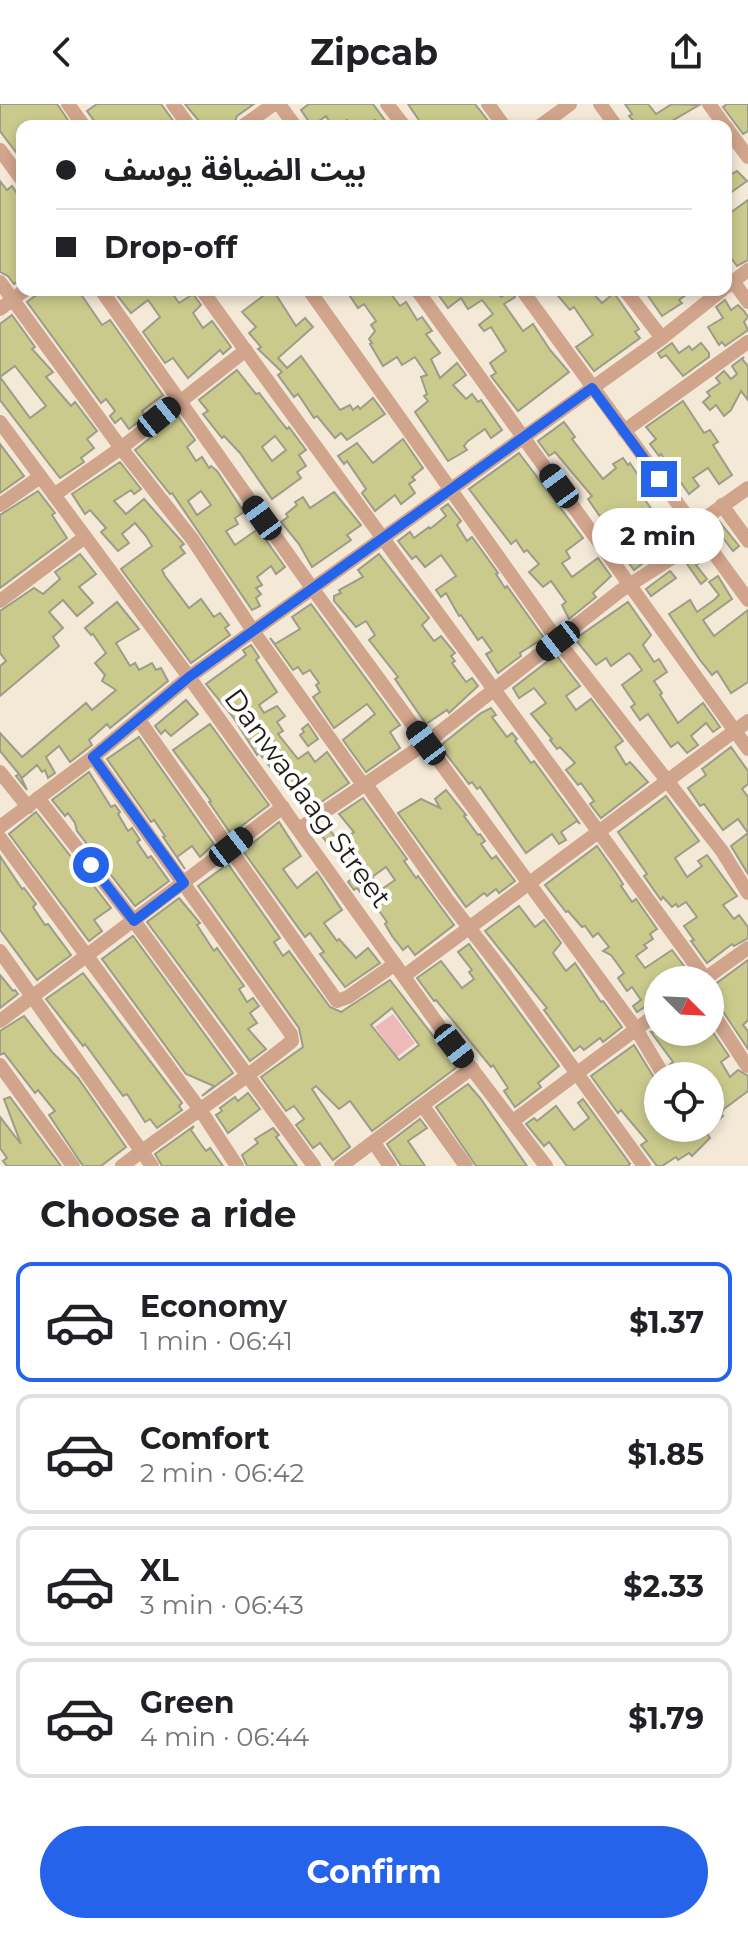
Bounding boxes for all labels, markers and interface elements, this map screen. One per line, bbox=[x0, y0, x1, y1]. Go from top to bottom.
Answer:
icon: back bbox=[40, 30, 84, 74]
text: Zipcab bbox=[310, 30, 438, 74]
icon: share bbox=[664, 30, 708, 74]
text: بيت الضيافة يوسف bbox=[104, 151, 366, 188]
text: Drop-off bbox=[104, 229, 237, 266]
car bbox=[133, 393, 185, 441]
car bbox=[535, 460, 583, 512]
route end bbox=[641, 461, 677, 497]
car bbox=[238, 492, 286, 544]
callout: 2 min bbox=[593, 507, 725, 563]
text: 2 min bbox=[620, 520, 696, 552]
car bbox=[532, 617, 584, 665]
street label: Danwadaag Street bbox=[217, 682, 399, 914]
car bbox=[402, 717, 450, 769]
car bbox=[205, 823, 257, 871]
route start bbox=[73, 847, 109, 883]
north arrow bbox=[644, 966, 724, 1046]
map controls bbox=[644, 966, 724, 1142]
car bbox=[430, 1020, 478, 1072]
button: locate bbox=[644, 1062, 724, 1142]
text: Choose a ride bbox=[40, 1192, 297, 1236]
icon: car bbox=[44, 1286, 116, 1358]
text: Economy bbox=[140, 1288, 287, 1325]
text: $1.37 bbox=[629, 1304, 704, 1341]
text: 1 min · 06:41 bbox=[140, 1325, 293, 1357]
icon: car bbox=[44, 1418, 116, 1490]
text: Comfort bbox=[140, 1420, 270, 1457]
text: $1.85 bbox=[628, 1436, 704, 1473]
text: 2 min · 06:42 bbox=[140, 1457, 304, 1489]
icon: car bbox=[44, 1550, 116, 1622]
text: XL bbox=[140, 1552, 179, 1589]
text: $2.33 bbox=[623, 1568, 704, 1605]
text: 3 min · 06:43 bbox=[140, 1589, 304, 1621]
icon: car bbox=[44, 1682, 116, 1754]
text: Green bbox=[140, 1684, 234, 1721]
text: $1.79 bbox=[628, 1700, 704, 1737]
text: 4 min · 06:44 bbox=[140, 1721, 309, 1753]
button: Confirm bbox=[40, 1826, 708, 1918]

